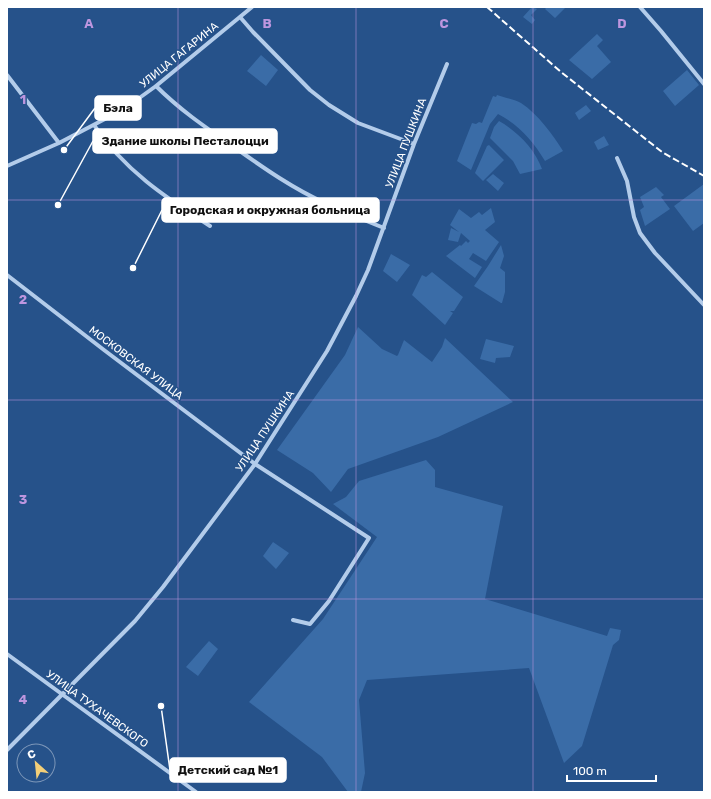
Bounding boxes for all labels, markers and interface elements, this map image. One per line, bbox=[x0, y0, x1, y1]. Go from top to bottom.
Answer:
text: A bbox=[84, 16, 94, 31]
text: B bbox=[262, 16, 272, 31]
text: C bbox=[439, 16, 449, 31]
text: D bbox=[617, 16, 627, 31]
street label: УЛИЦА ГАГАРИНА bbox=[137, 19, 221, 91]
text: 1 bbox=[20, 92, 26, 107]
callout: Бэла bbox=[95, 96, 141, 120]
street label: УЛИЦА ПУШКИНА bbox=[383, 96, 429, 190]
text: Бэла bbox=[103, 101, 133, 115]
callout: Здание школы Песталоцци bbox=[93, 129, 277, 153]
text: Здание школы Песталоцци bbox=[101, 134, 269, 148]
callout: Городская и окружная больница bbox=[162, 198, 379, 222]
text: Городская и окружная больница bbox=[170, 203, 370, 217]
text: 2 bbox=[19, 292, 27, 307]
street label: МОСКОВСКАЯ УЛИЦА bbox=[87, 323, 186, 403]
street label: УЛИЦА ПУШКИНА bbox=[233, 387, 297, 474]
text: 3 bbox=[19, 492, 28, 507]
street label: УЛИЦА ТУХАЧЕВСКОГО bbox=[43, 668, 151, 750]
text: 4 bbox=[19, 692, 28, 707]
north arrow bbox=[16, 743, 56, 783]
text: С bbox=[25, 747, 38, 762]
scale bar bbox=[567, 757, 656, 783]
callout: Детский сад №1 bbox=[170, 758, 286, 782]
text: Детский сад №1 bbox=[178, 763, 278, 777]
text: 100 m bbox=[573, 764, 607, 778]

